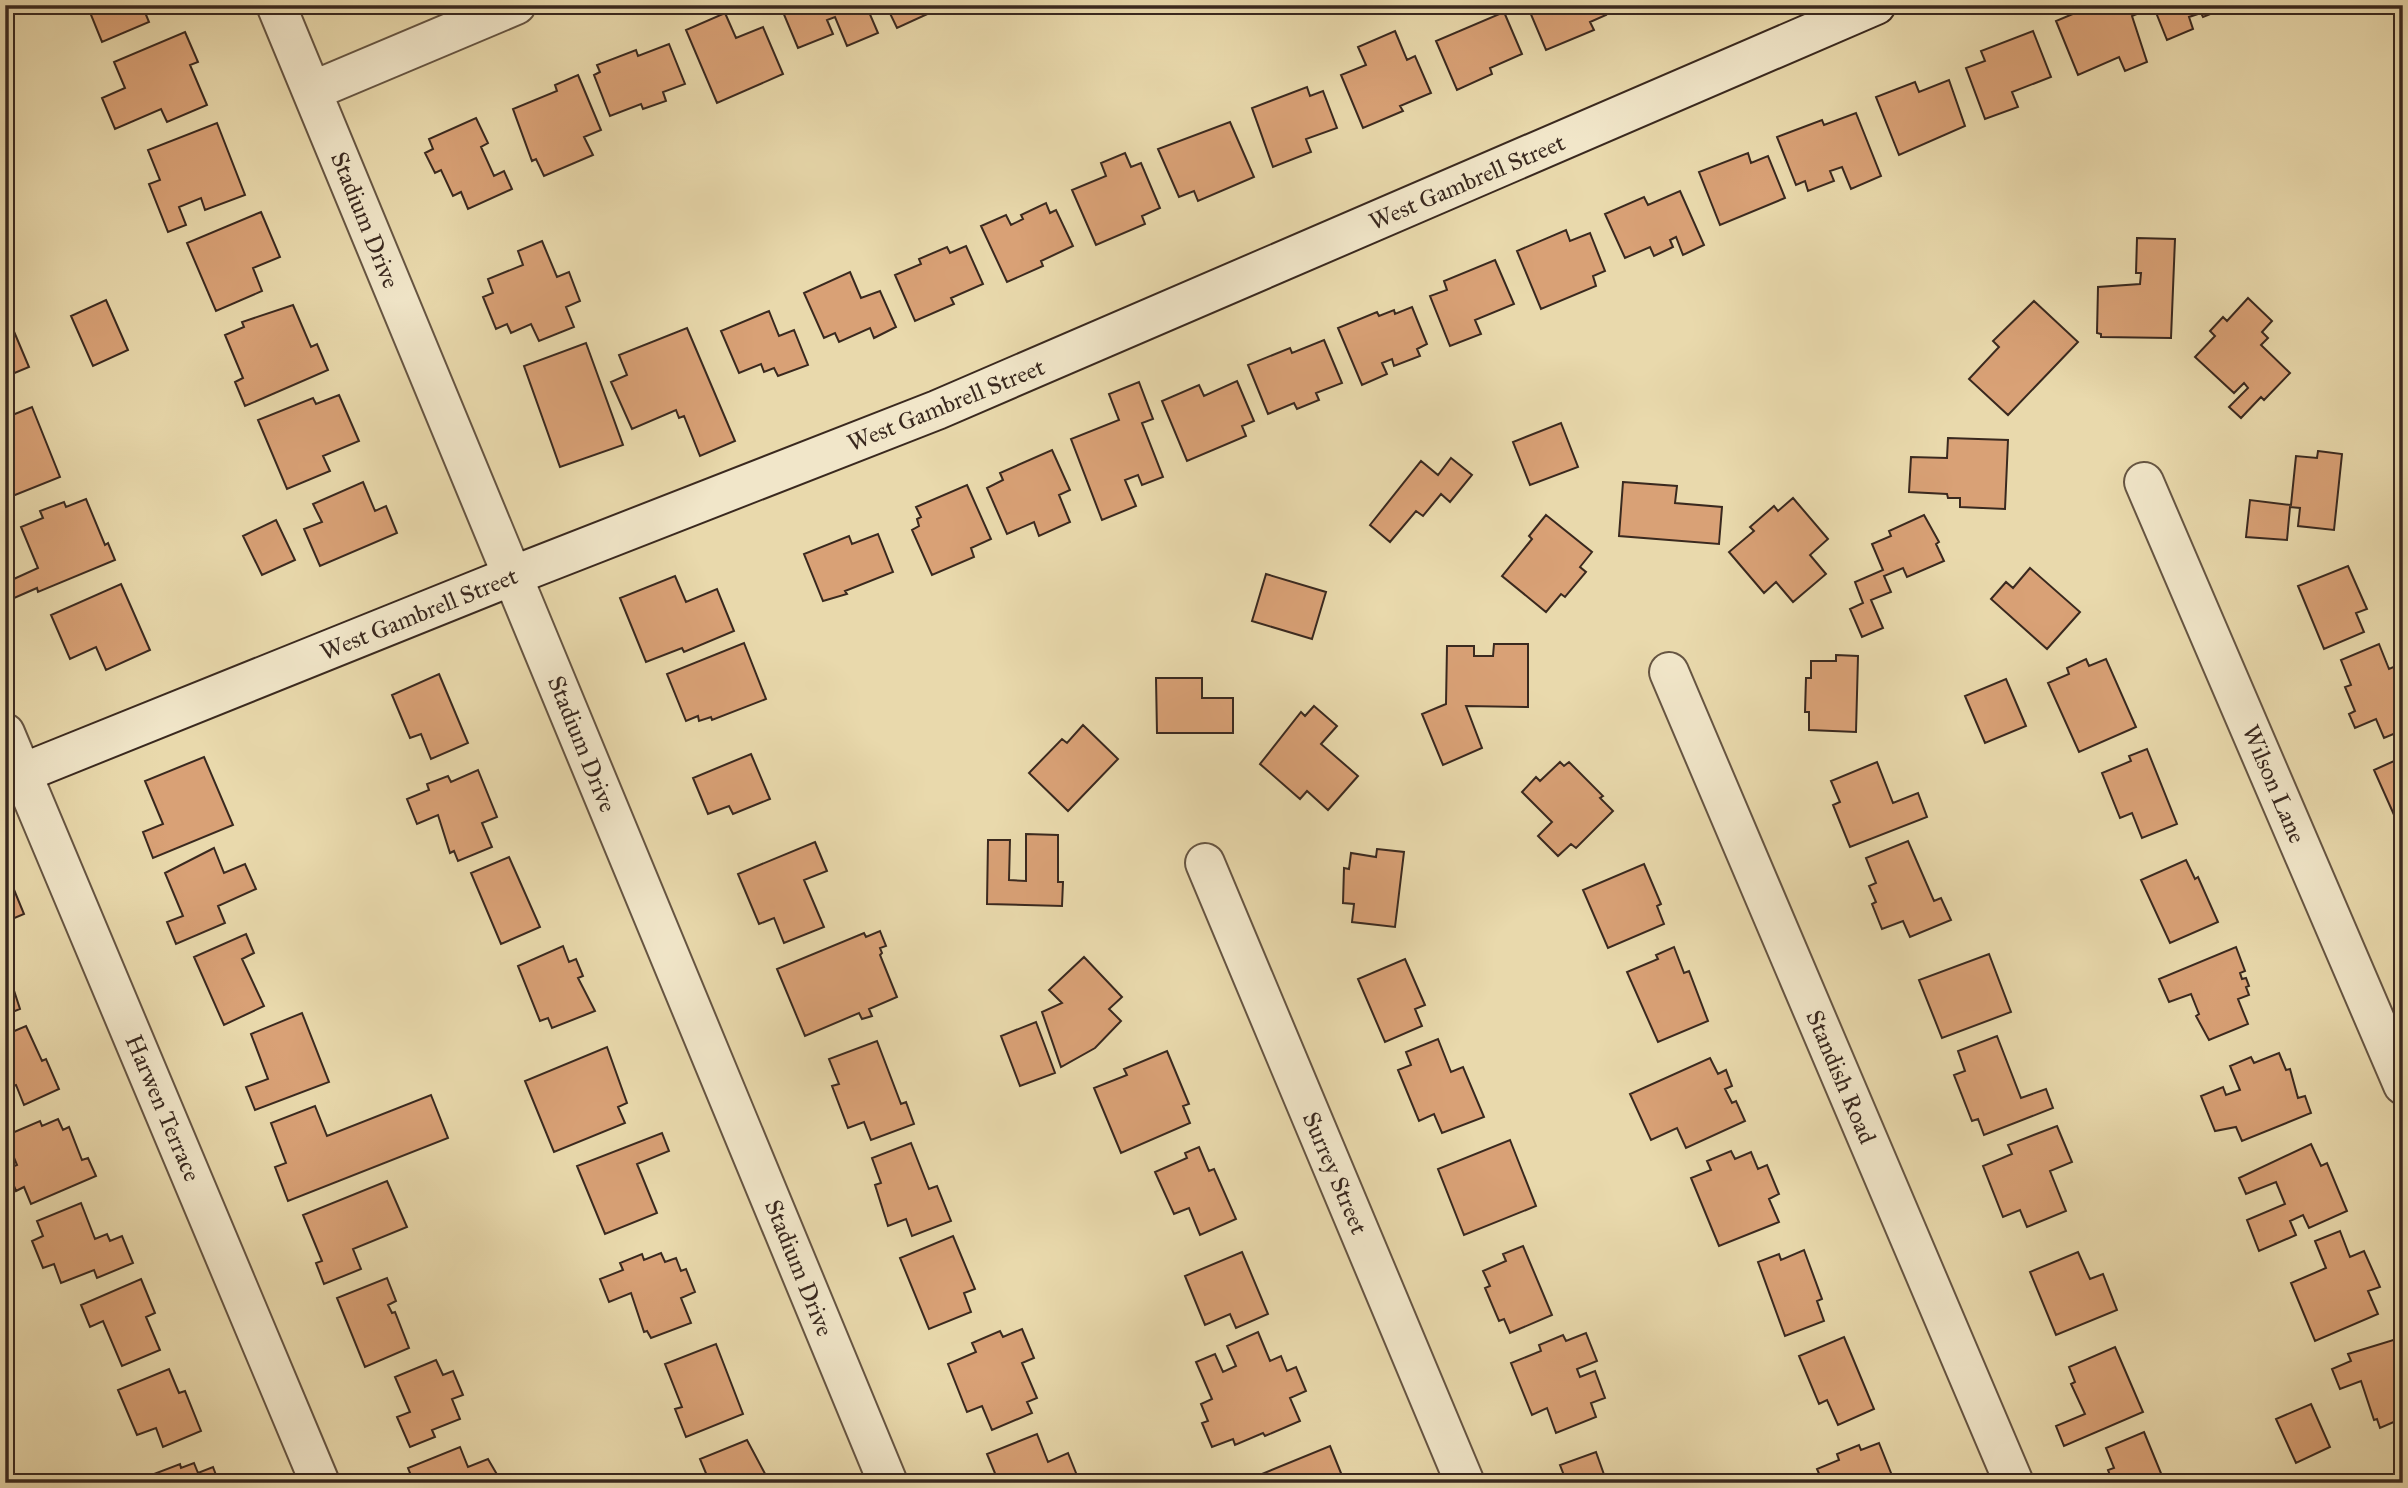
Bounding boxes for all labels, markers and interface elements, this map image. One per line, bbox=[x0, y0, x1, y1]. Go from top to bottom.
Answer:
street label: West Gambrell Street bbox=[1364, 127, 1570, 237]
street label: Stadium Drive bbox=[324, 147, 406, 293]
street label: West Gambrell Street bbox=[843, 352, 1049, 458]
street label: West Gambrell Street bbox=[316, 561, 522, 667]
street label: Stadium Drive bbox=[541, 671, 623, 817]
street label: Wilson Lane bbox=[2236, 720, 2312, 848]
street label: Standish Road bbox=[1799, 1006, 1883, 1148]
street label: Harwen Terrace bbox=[119, 1030, 207, 1186]
street label: Surrey Street bbox=[1296, 1107, 1374, 1239]
street label: Stadium Drive bbox=[758, 1195, 840, 1341]

